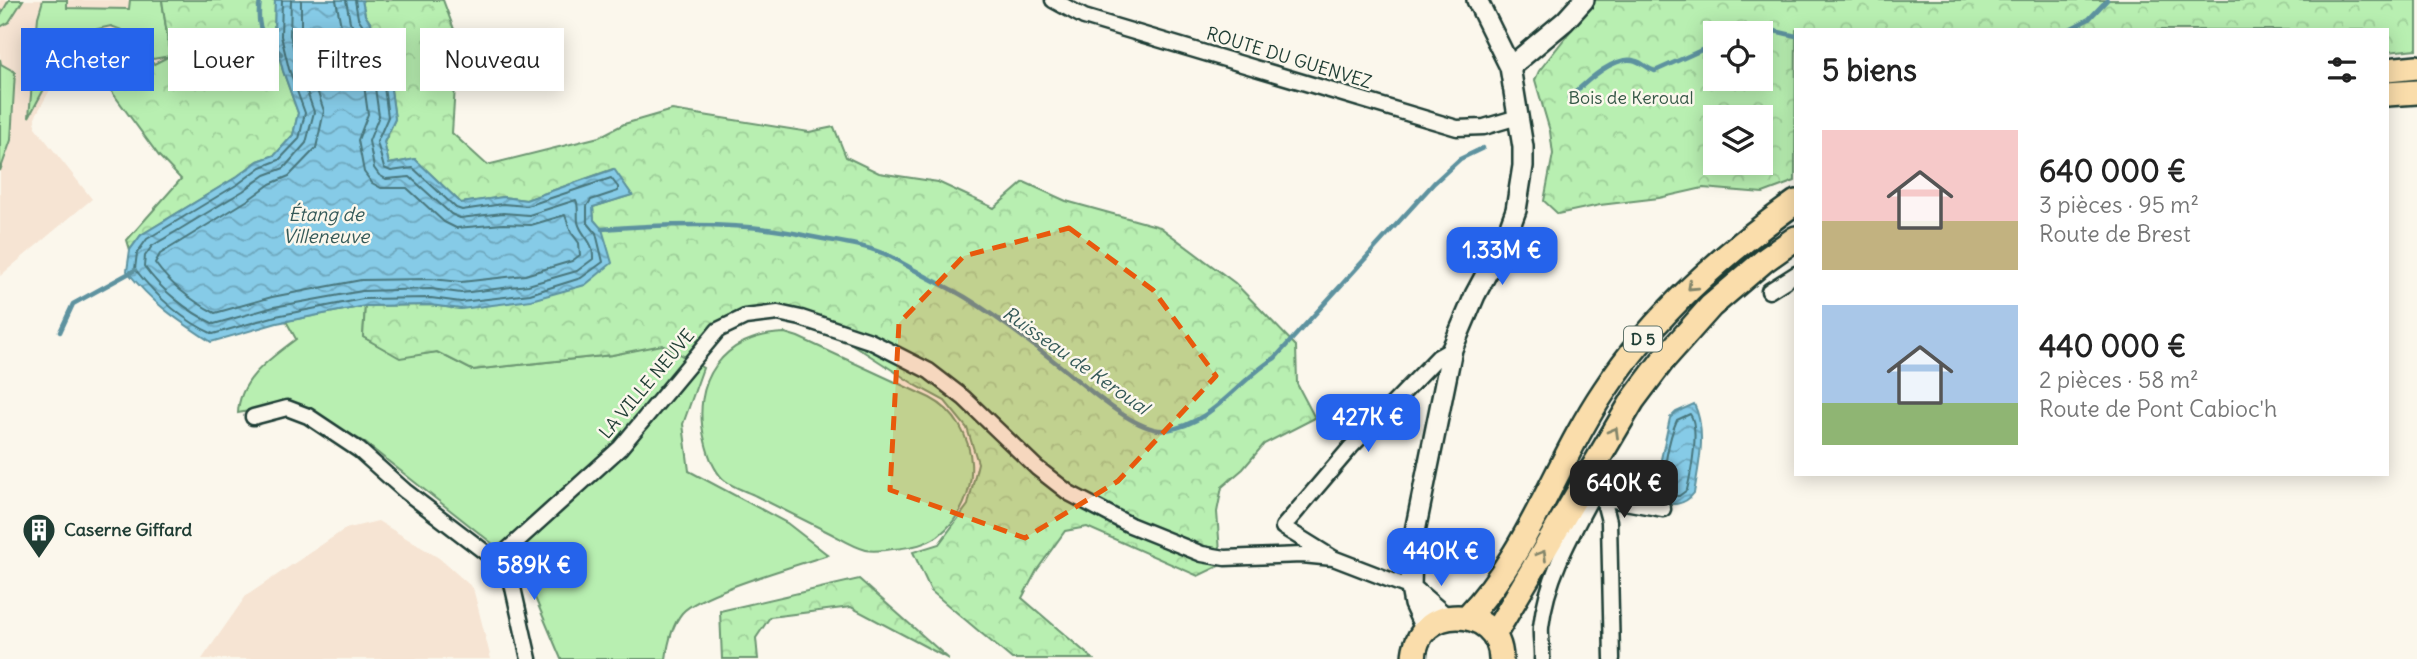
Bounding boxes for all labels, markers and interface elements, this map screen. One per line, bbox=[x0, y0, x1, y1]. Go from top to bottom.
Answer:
street label: ROUTE DU GUENVEZ bbox=[1204, 21, 1375, 94]
map controls bbox=[1703, 21, 1773, 175]
button: locate bbox=[1703, 21, 1773, 91]
chip: Acheter bbox=[21, 28, 154, 91]
chip: Louer bbox=[168, 28, 279, 91]
chip: Filtres bbox=[293, 28, 406, 91]
chip: Nouveau bbox=[420, 28, 564, 91]
text: 5 biens bbox=[1822, 51, 1917, 89]
icon: filters bbox=[2323, 51, 2361, 89]
park label: Bois de Keroual bbox=[1568, 86, 1694, 109]
button: layers bbox=[1703, 105, 1773, 175]
text: 640 000 € bbox=[2039, 152, 2186, 190]
icon: home bbox=[1878, 158, 1962, 242]
text: 3 pièces · 95 m² bbox=[2039, 190, 2199, 219]
water label: Étang de Villeneuve bbox=[283, 202, 371, 248]
text: Route de Brest bbox=[2039, 219, 2191, 248]
pin: 1.33M € bbox=[1437, 228, 1567, 287]
text: 1.33M € bbox=[1463, 235, 1541, 264]
one-way arrow bbox=[1687, 277, 1700, 290]
water label: Ruisseau de Keroual bbox=[998, 301, 1156, 421]
street label: LA VILLE NEUVE bbox=[594, 324, 699, 443]
road number: D 5 bbox=[1624, 326, 1662, 352]
text: 440 000 € bbox=[2039, 327, 2186, 365]
icon: home bbox=[1878, 333, 1962, 417]
text: 2 pièces · 58 m² bbox=[2039, 365, 2199, 394]
pin: 427K € bbox=[1311, 394, 1425, 454]
text: Route de Pont Cabioc'h bbox=[2039, 394, 2277, 423]
text: 427K € bbox=[1332, 402, 1404, 431]
one-way arrow bbox=[1606, 426, 1619, 439]
pin: 640K € bbox=[1567, 461, 1681, 520]
text: 640K € bbox=[1586, 468, 1662, 497]
building icon: Caserne Giffard bbox=[20, 511, 58, 560]
place label: Caserne Giffard bbox=[64, 518, 193, 541]
pin: 440K € bbox=[1384, 528, 1498, 588]
text: 440K € bbox=[1403, 536, 1479, 565]
pin: 589K € bbox=[477, 542, 591, 602]
text: 589K € bbox=[497, 550, 571, 579]
one-way arrow bbox=[1533, 550, 1546, 563]

